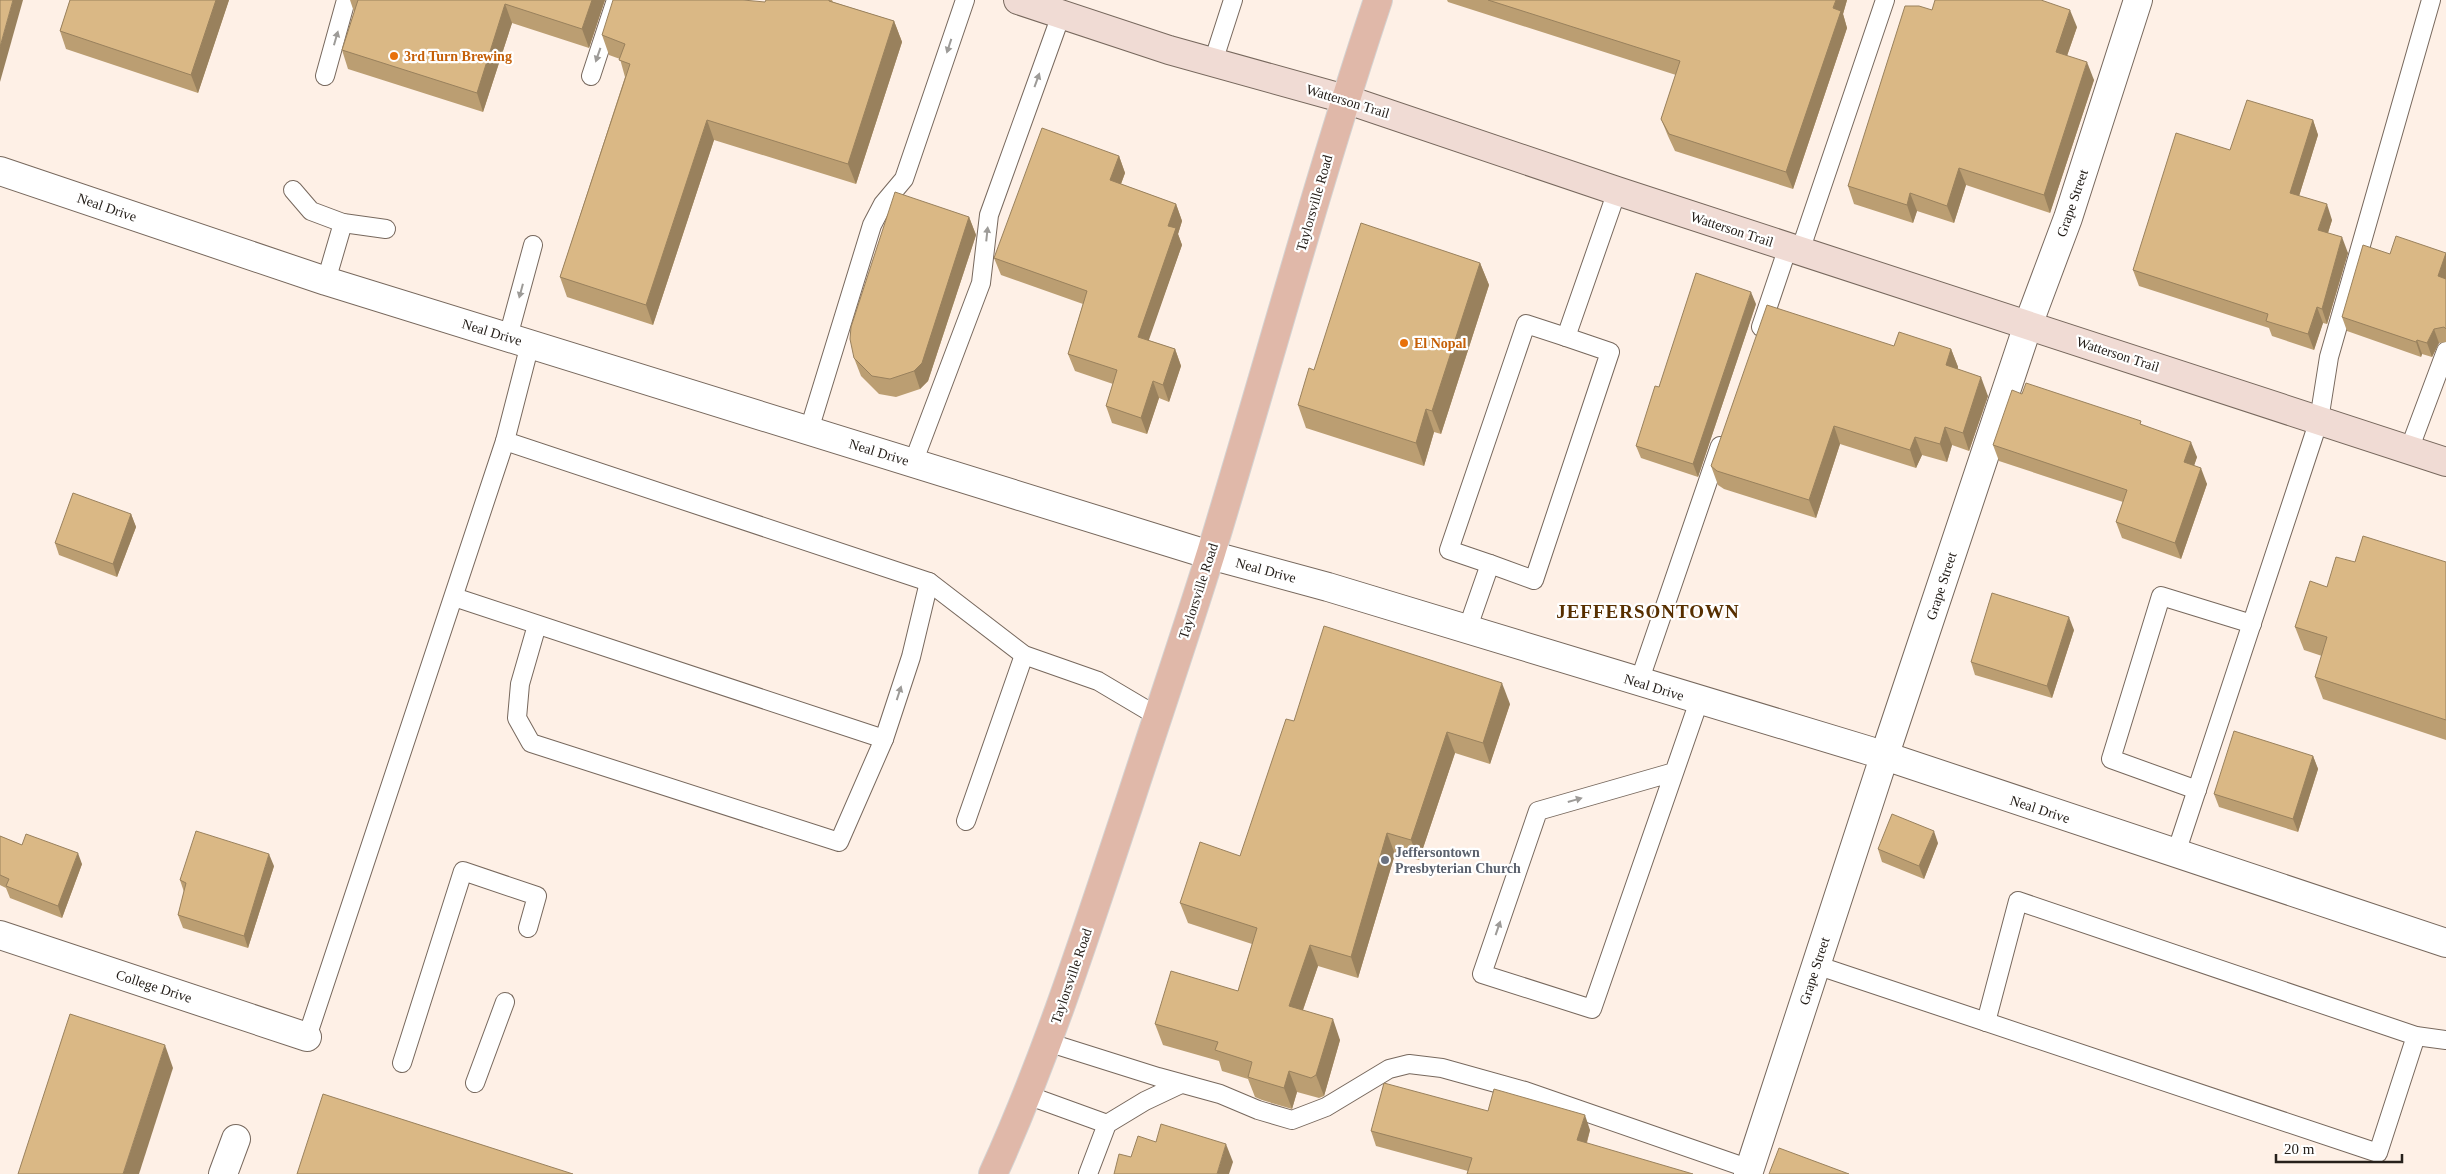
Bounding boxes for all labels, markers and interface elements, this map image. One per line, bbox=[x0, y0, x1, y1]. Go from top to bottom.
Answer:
one-way arrow bbox=[332, 30, 340, 45]
one-way arrow bbox=[945, 39, 953, 54]
one-way arrow bbox=[594, 47, 601, 62]
place label: 3rd Turn Brewing bbox=[404, 49, 512, 64]
marker: 3rd Turn Brewing bbox=[388, 50, 400, 62]
one-way arrow bbox=[1034, 73, 1041, 88]
street label: Watterson Trail bbox=[1304, 82, 1391, 121]
street label: Taylorsville Road bbox=[1294, 153, 1335, 253]
street label: Grape Street bbox=[2054, 167, 2091, 239]
street label: Neal Drive bbox=[75, 190, 139, 225]
street label: Watterson Trail bbox=[1688, 209, 1775, 250]
one-way arrow bbox=[983, 226, 991, 242]
one-way arrow bbox=[517, 284, 525, 299]
street label: Neal Drive bbox=[460, 316, 524, 349]
street label: Watterson Trail bbox=[2074, 334, 2161, 375]
place label: El Nopal bbox=[1414, 336, 1467, 351]
marker: El Nopal bbox=[1398, 337, 1410, 349]
street label: Neal Drive bbox=[847, 436, 911, 469]
street label: Taylorsville Road bbox=[1176, 541, 1221, 641]
street label: Grape Street bbox=[1923, 550, 1960, 622]
street label: Neal Drive bbox=[1234, 555, 1298, 586]
district label: JEFFERSONTOWN bbox=[1556, 601, 1740, 622]
street label: Neal Drive bbox=[1622, 671, 1686, 704]
one-way arrow bbox=[895, 685, 903, 700]
street label: Neal Drive bbox=[2008, 793, 2072, 826]
one-way arrow bbox=[1568, 796, 1583, 804]
place label: Jeffersontown Presbyterian Church bbox=[1395, 845, 1521, 876]
marker: Jeffersontown Presbyterian Church bbox=[1379, 854, 1391, 866]
one-way arrow bbox=[1495, 920, 1502, 935]
street label: Taylorsville Road bbox=[1048, 927, 1095, 1026]
street label: Grape Street bbox=[1796, 935, 1833, 1007]
street label: College Drive bbox=[114, 967, 194, 1006]
scale bar bbox=[2276, 1132, 2402, 1164]
text: 20 m bbox=[2284, 1141, 2315, 1157]

